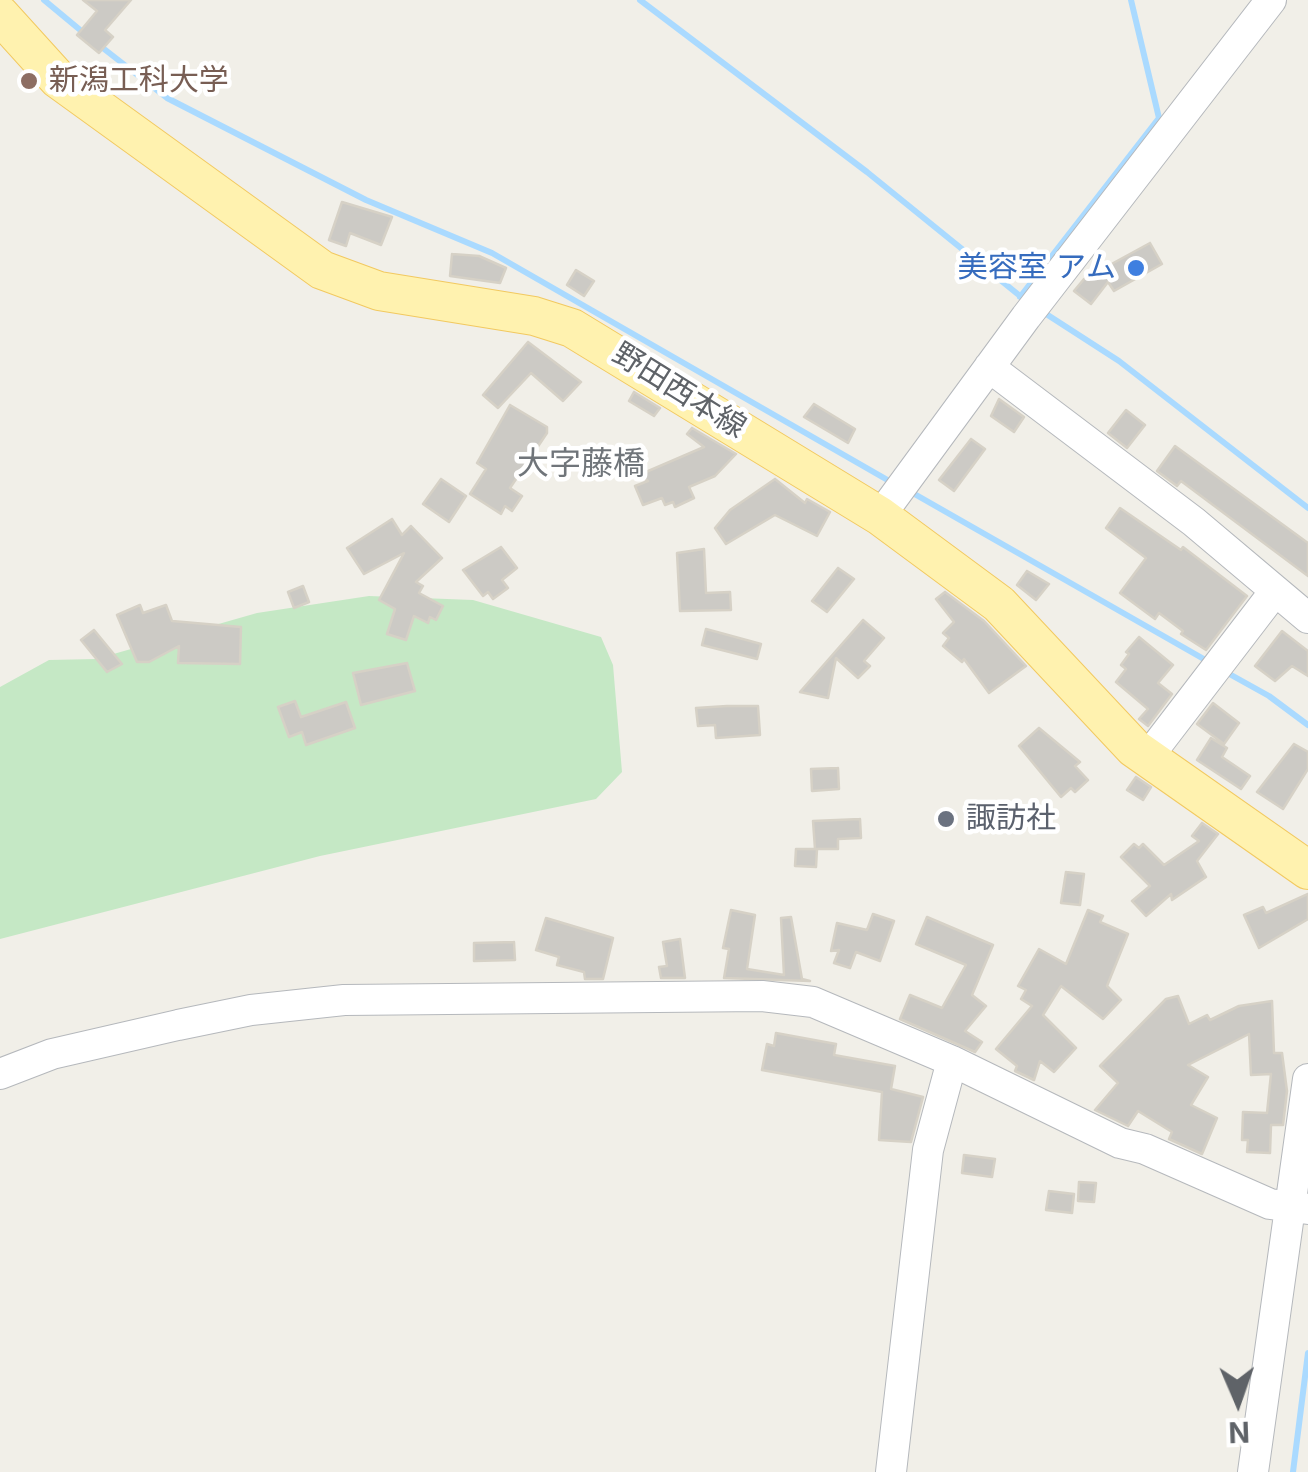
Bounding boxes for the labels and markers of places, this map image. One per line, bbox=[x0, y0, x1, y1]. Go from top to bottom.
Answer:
place label: 新潟工科大学 bbox=[49, 63, 229, 99]
marker: 新潟工科大学 bbox=[18, 70, 40, 92]
place label: 美容室 アム bbox=[958, 250, 1116, 286]
marker: 美容室 アム bbox=[1125, 257, 1147, 279]
place label: 諏訪社 bbox=[966, 801, 1056, 837]
marker: 諏訪社 bbox=[935, 808, 957, 830]

